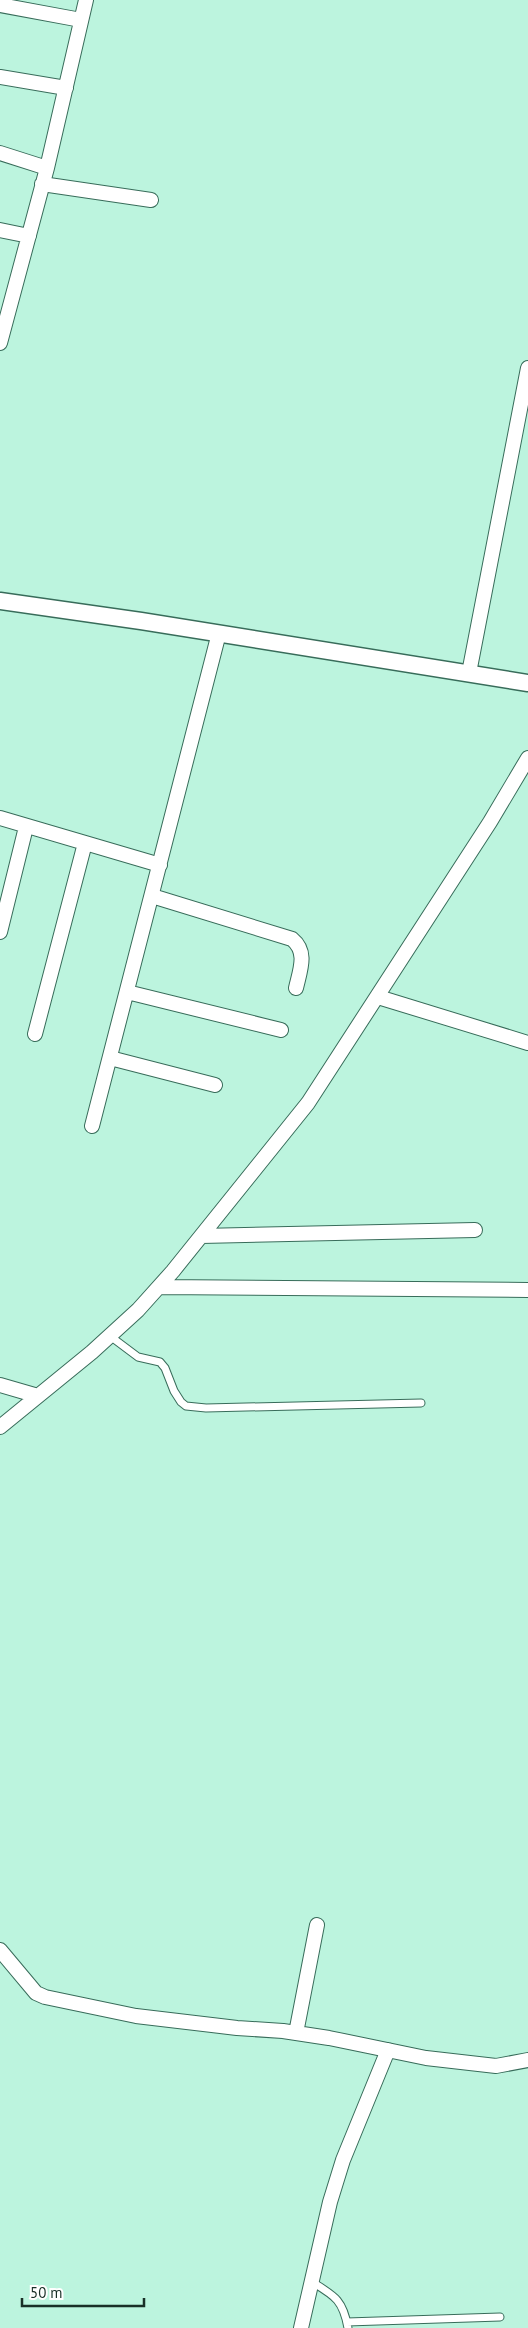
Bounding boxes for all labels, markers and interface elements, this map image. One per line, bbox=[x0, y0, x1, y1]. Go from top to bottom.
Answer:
scale bar bbox=[22, 2276, 145, 2308]
text: 50 m bbox=[30, 2283, 63, 2302]

